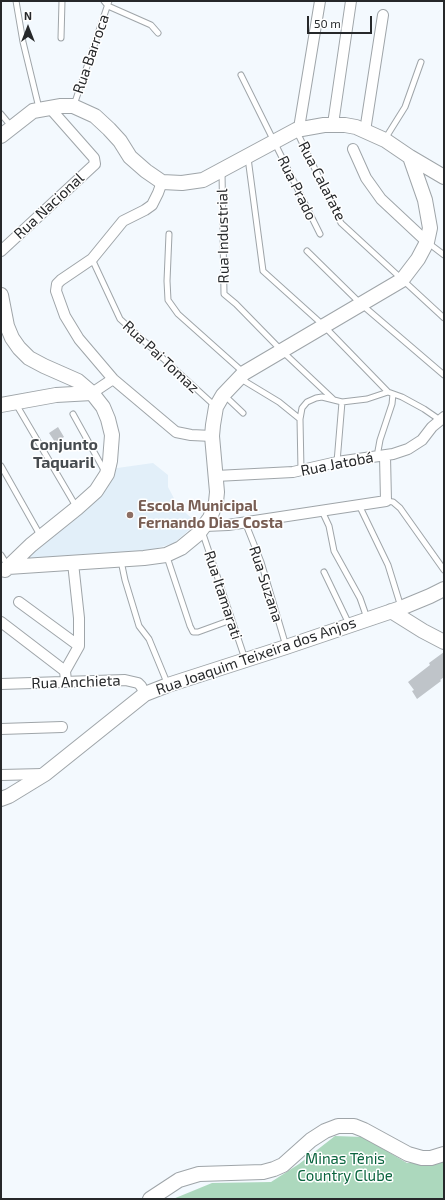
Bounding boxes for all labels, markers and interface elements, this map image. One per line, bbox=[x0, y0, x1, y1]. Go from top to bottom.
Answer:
north arrow bbox=[8, 8, 48, 48]
scale bar bbox=[309, 8, 374, 34]
text: N bbox=[24, 9, 32, 22]
street label: Rua Barroca bbox=[69, 12, 113, 96]
text: 50 m bbox=[314, 16, 341, 30]
street label: Rua Calafate bbox=[294, 138, 350, 224]
street label: Rua Prado bbox=[274, 153, 320, 223]
street label: Rua Nacional bbox=[10, 169, 88, 243]
street label: Rua Industrial bbox=[213, 188, 233, 284]
street label: Rua Pai Tomaz bbox=[119, 317, 203, 397]
district label: Conjunto Taquaril bbox=[30, 435, 98, 473]
street label: Rua Jatobá bbox=[299, 448, 375, 480]
place label: Escola Municipal Fernando Dias Costa bbox=[138, 497, 283, 532]
marker: Escola Municipal Fernando Dias Costa bbox=[125, 510, 135, 520]
street label: Rua Suzana bbox=[245, 544, 287, 624]
street label: Rua Itamarati bbox=[200, 548, 246, 642]
street label: Rua Joaquim Teixeira dos Anjos bbox=[154, 613, 358, 699]
street label: Rua Anchieta bbox=[31, 671, 121, 693]
park label: Minas Tênis Country Clube bbox=[297, 1150, 393, 1185]

